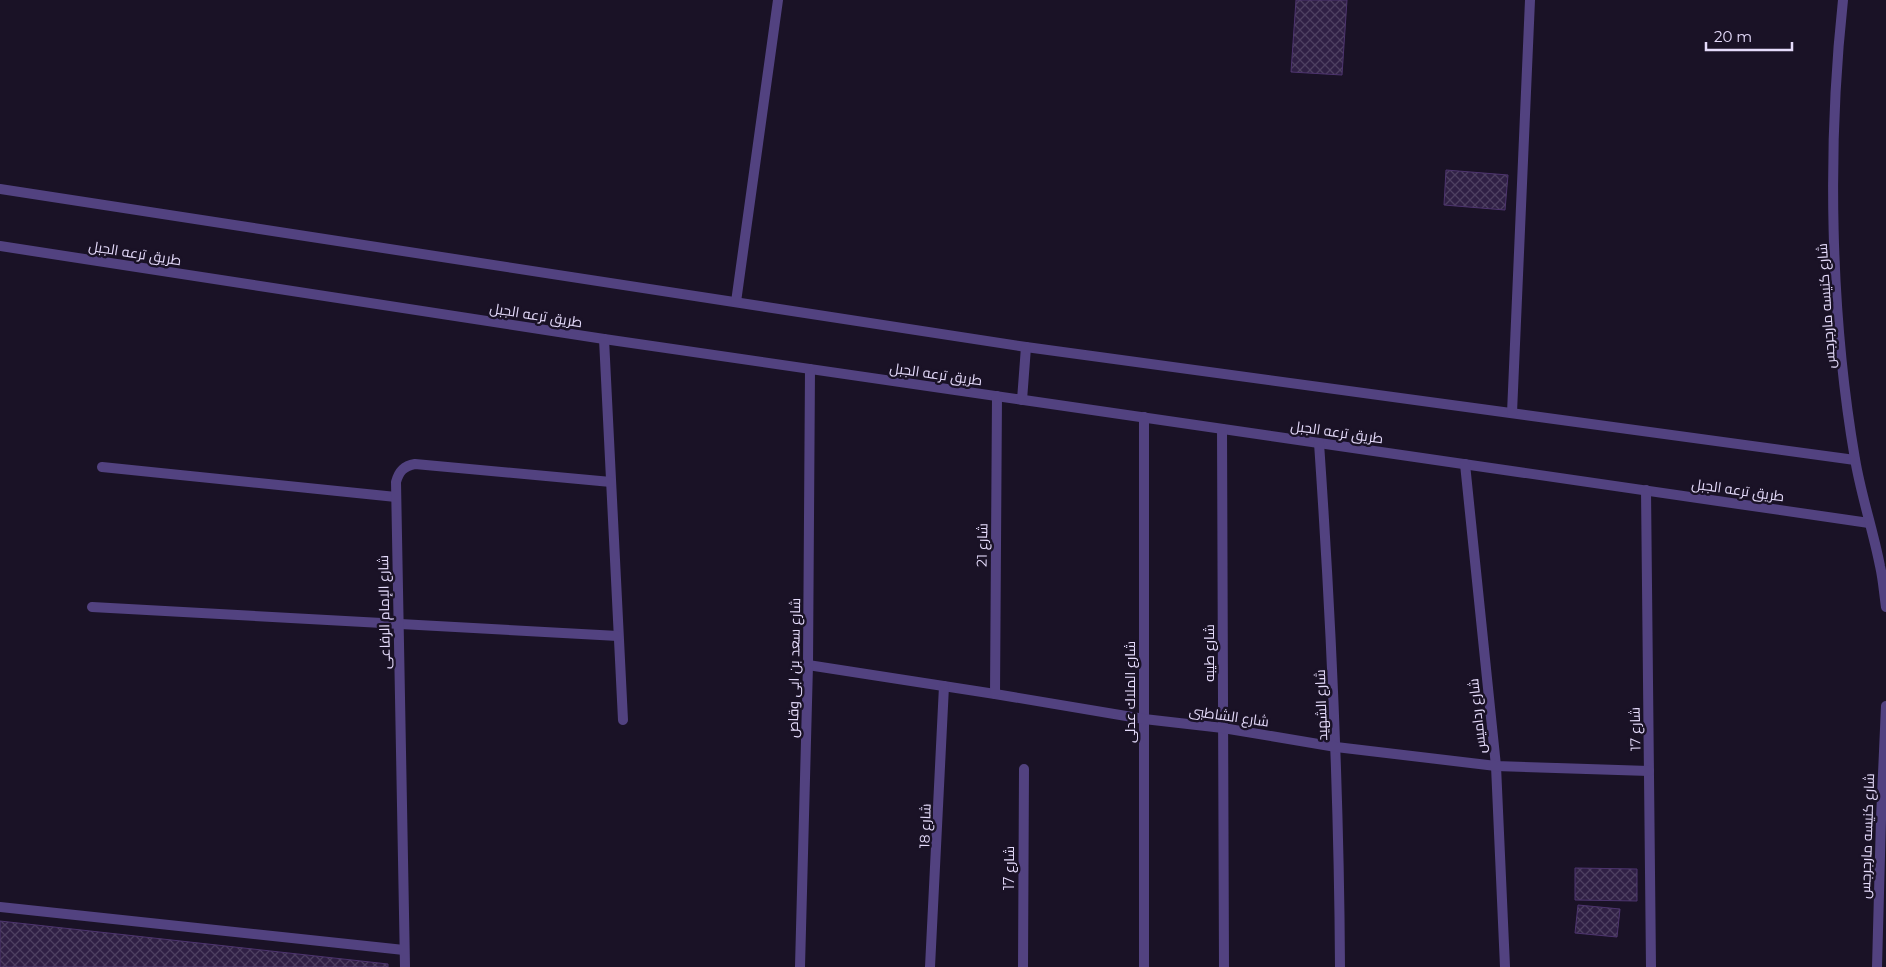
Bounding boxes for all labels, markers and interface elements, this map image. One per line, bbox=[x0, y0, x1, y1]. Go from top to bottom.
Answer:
scale bar bbox=[1706, 20, 1792, 52]
text: 20 m bbox=[1714, 27, 1752, 46]
street label: طريق ترعه الجبل bbox=[87, 237, 183, 269]
street label: شارع كنيسه مارجرجس bbox=[1813, 243, 1839, 369]
street label: طريق ترعه الجبل bbox=[488, 299, 584, 331]
street label: طريق ترعه الجبل bbox=[888, 359, 984, 389]
street label: طريق ترعه الجبل bbox=[1289, 417, 1385, 447]
street label: طريق ترعه الجبل bbox=[1690, 475, 1786, 505]
street label: شارع 21 bbox=[973, 523, 991, 567]
street label: شارع الإمام الرفاعى bbox=[374, 555, 395, 669]
street label: شارع سعد بن ابى وقاص bbox=[784, 598, 804, 738]
street label: شارع طيبه bbox=[1200, 624, 1218, 682]
street label: شارع الملاك عدلى bbox=[1121, 641, 1139, 743]
street label: شارع الشهيد bbox=[1311, 669, 1331, 741]
street label: شارع رداميس bbox=[1464, 677, 1490, 755]
street label: شارع الشاطبى bbox=[1188, 701, 1270, 731]
street label: شارع 17 bbox=[1626, 707, 1644, 751]
street label: شارع كنيسه مارجرجس bbox=[1856, 773, 1878, 899]
street label: شارع 18 bbox=[915, 803, 935, 849]
street label: شارع 17 bbox=[1000, 846, 1018, 890]

